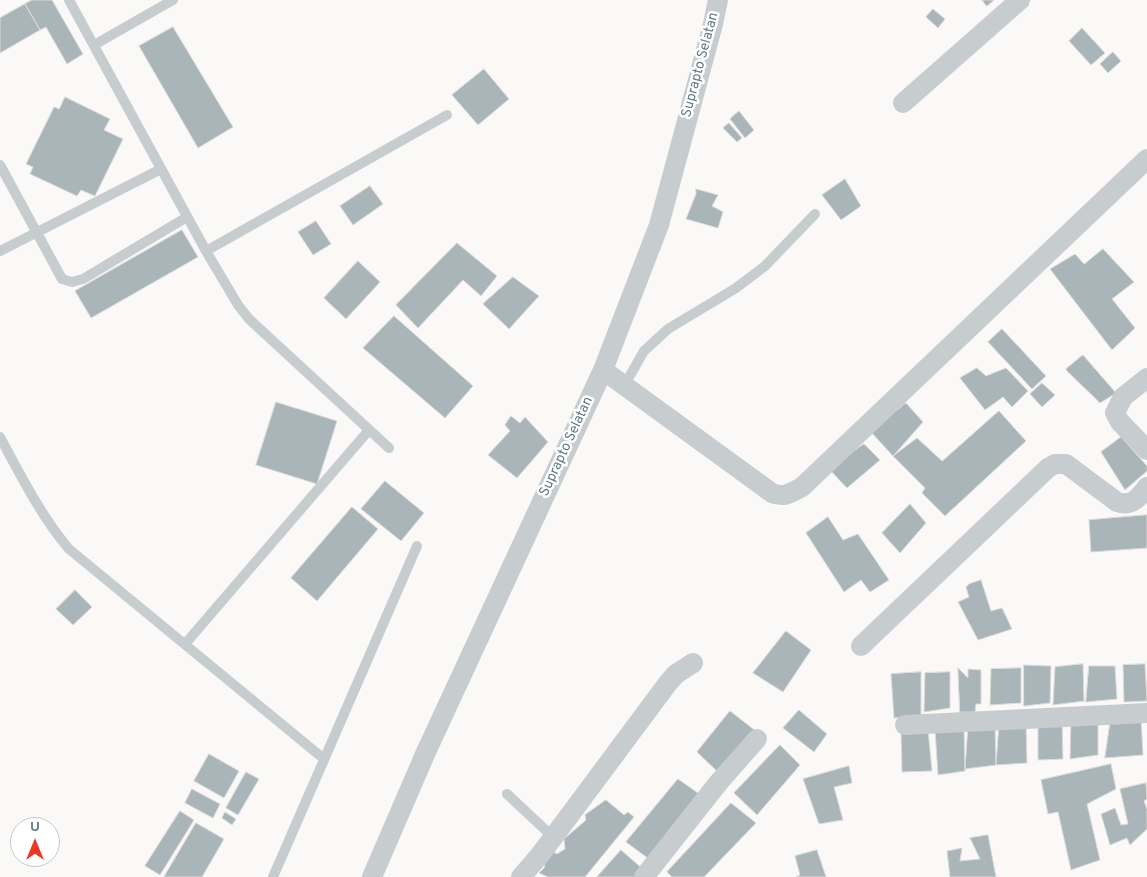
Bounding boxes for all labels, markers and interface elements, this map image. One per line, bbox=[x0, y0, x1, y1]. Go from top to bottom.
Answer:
street label: Suprapto Selatan bbox=[679, 11, 723, 119]
street label: Suprapto Selatan bbox=[537, 395, 597, 499]
north arrow bbox=[10, 817, 60, 867]
text: U bbox=[30, 819, 40, 836]

